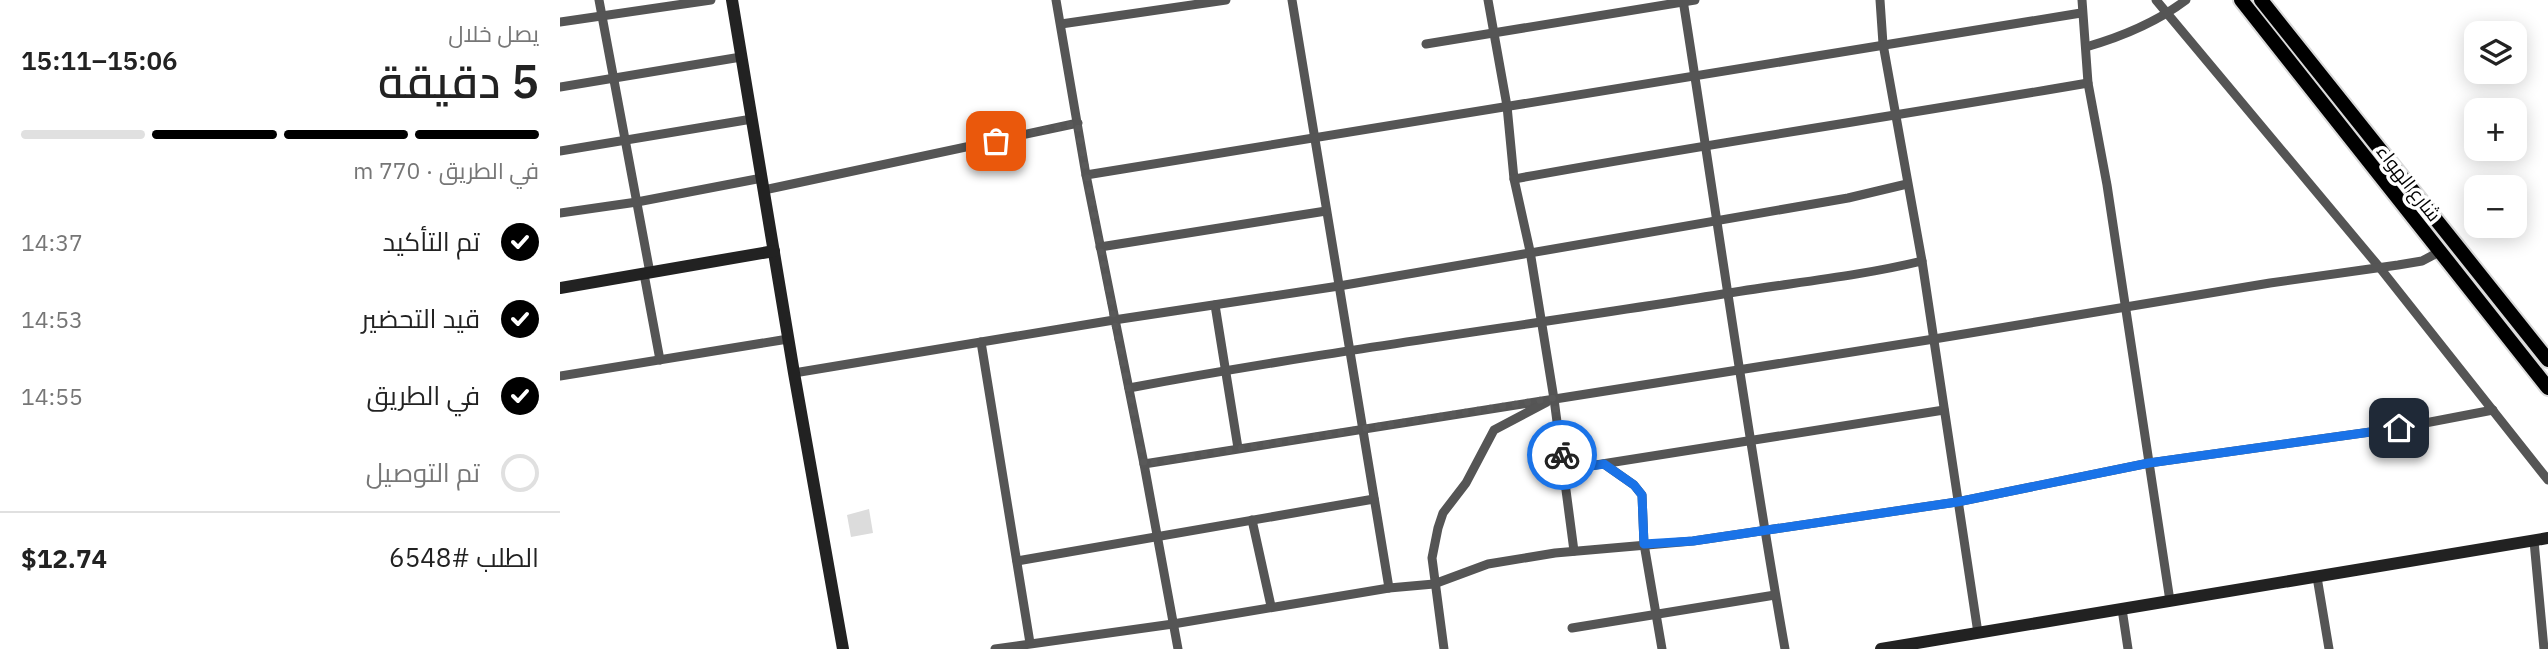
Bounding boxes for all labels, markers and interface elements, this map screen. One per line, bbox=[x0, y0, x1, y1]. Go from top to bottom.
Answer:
text: يصل خلال bbox=[448, 18, 539, 48]
map controls bbox=[2464, 21, 2527, 238]
button: layers bbox=[2464, 21, 2527, 84]
text: 15:06–15:11 bbox=[21, 43, 178, 77]
text: 5 دقيقة bbox=[378, 51, 539, 111]
button: + bbox=[2464, 98, 2527, 161]
pin bbox=[966, 111, 1026, 171]
icon: bag bbox=[977, 122, 1015, 160]
street label: شارع الهواء bbox=[2370, 140, 2446, 227]
text: في الطريق · 770 m bbox=[353, 155, 539, 185]
button: − bbox=[2464, 175, 2527, 238]
icon: check bbox=[501, 223, 539, 261]
text: تم التأكيد bbox=[383, 224, 480, 258]
text: 14:37 bbox=[21, 227, 83, 257]
icon: check bbox=[501, 300, 539, 338]
text: قيد التحضير bbox=[361, 301, 480, 335]
text: 14:53 bbox=[21, 304, 83, 334]
icon: check bbox=[501, 377, 539, 415]
text: في الطريق bbox=[367, 378, 480, 412]
text: 14:55 bbox=[21, 381, 83, 411]
pin bbox=[2369, 398, 2429, 458]
icon: home bbox=[2380, 409, 2418, 447]
courier bbox=[1527, 420, 1597, 490]
icon: bike bbox=[1543, 436, 1581, 474]
text: تم التوصيل bbox=[366, 455, 480, 489]
text: الطلب #6548 bbox=[389, 540, 539, 574]
text: $12.74 bbox=[21, 541, 107, 575]

